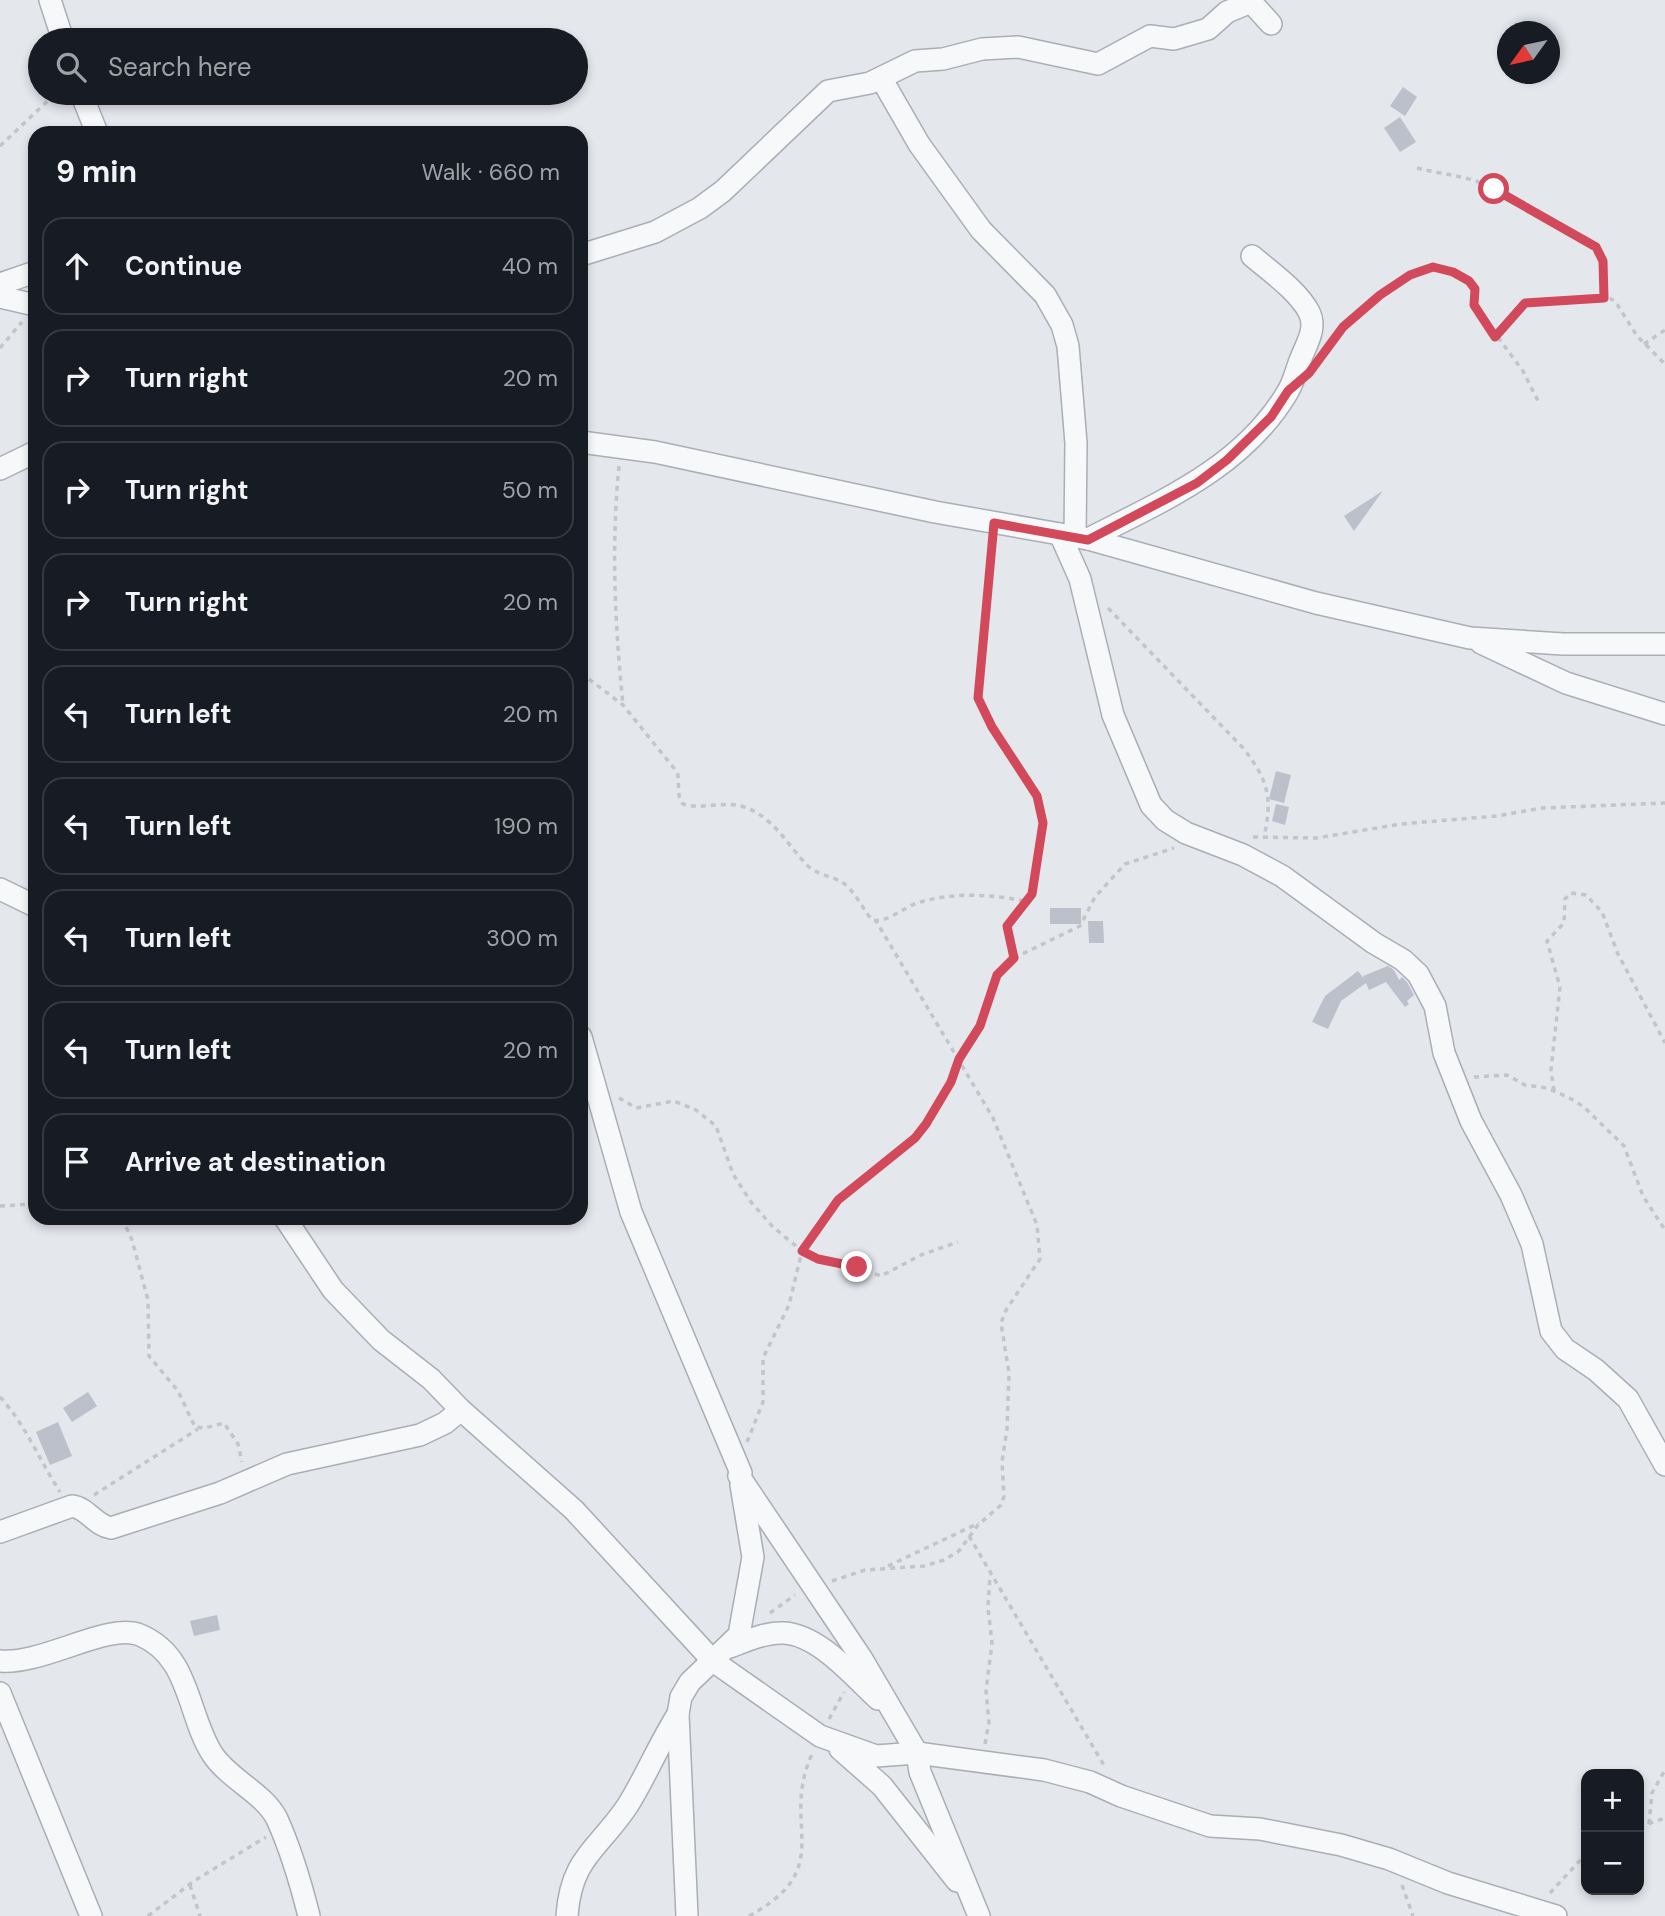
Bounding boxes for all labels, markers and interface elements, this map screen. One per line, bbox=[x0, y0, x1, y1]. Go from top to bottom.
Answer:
north arrow bbox=[1497, 21, 1560, 84]
search box bbox=[28, 28, 588, 105]
icon: search bbox=[52, 48, 90, 86]
text: Search here bbox=[108, 50, 251, 84]
text: 9 min bbox=[56, 152, 137, 191]
text: Walk · 660 m bbox=[422, 157, 560, 187]
route start bbox=[1478, 173, 1509, 204]
icon: ahead bbox=[58, 247, 96, 285]
text: Continue bbox=[125, 249, 242, 283]
text: 40 m bbox=[502, 251, 558, 281]
icon: right bbox=[58, 359, 96, 397]
text: Turn right bbox=[125, 361, 249, 395]
text: 20 m bbox=[503, 363, 558, 393]
icon: right bbox=[58, 471, 96, 509]
text: Turn right bbox=[125, 473, 249, 507]
text: 50 m bbox=[502, 475, 558, 505]
icon: right bbox=[58, 583, 96, 621]
text: Turn right bbox=[125, 585, 249, 619]
text: 20 m bbox=[503, 587, 558, 617]
icon: left bbox=[58, 695, 96, 733]
text: Turn left bbox=[125, 697, 232, 731]
text: 20 m bbox=[503, 699, 558, 729]
icon: left bbox=[58, 807, 96, 845]
text: Turn left bbox=[125, 809, 232, 843]
text: 190 m bbox=[494, 811, 558, 841]
icon: left bbox=[58, 919, 96, 957]
text: Turn left bbox=[125, 921, 232, 955]
text: 300 m bbox=[486, 923, 558, 953]
icon: left bbox=[58, 1031, 96, 1069]
text: Turn left bbox=[125, 1033, 232, 1067]
text: 20 m bbox=[503, 1035, 558, 1065]
icon: arrive bbox=[58, 1143, 96, 1181]
text: Arrive at destination bbox=[125, 1145, 386, 1179]
route end bbox=[841, 1251, 872, 1282]
map controls bbox=[1581, 1769, 1644, 1895]
button: + bbox=[1581, 1769, 1644, 1832]
button: − bbox=[1581, 1832, 1644, 1895]

